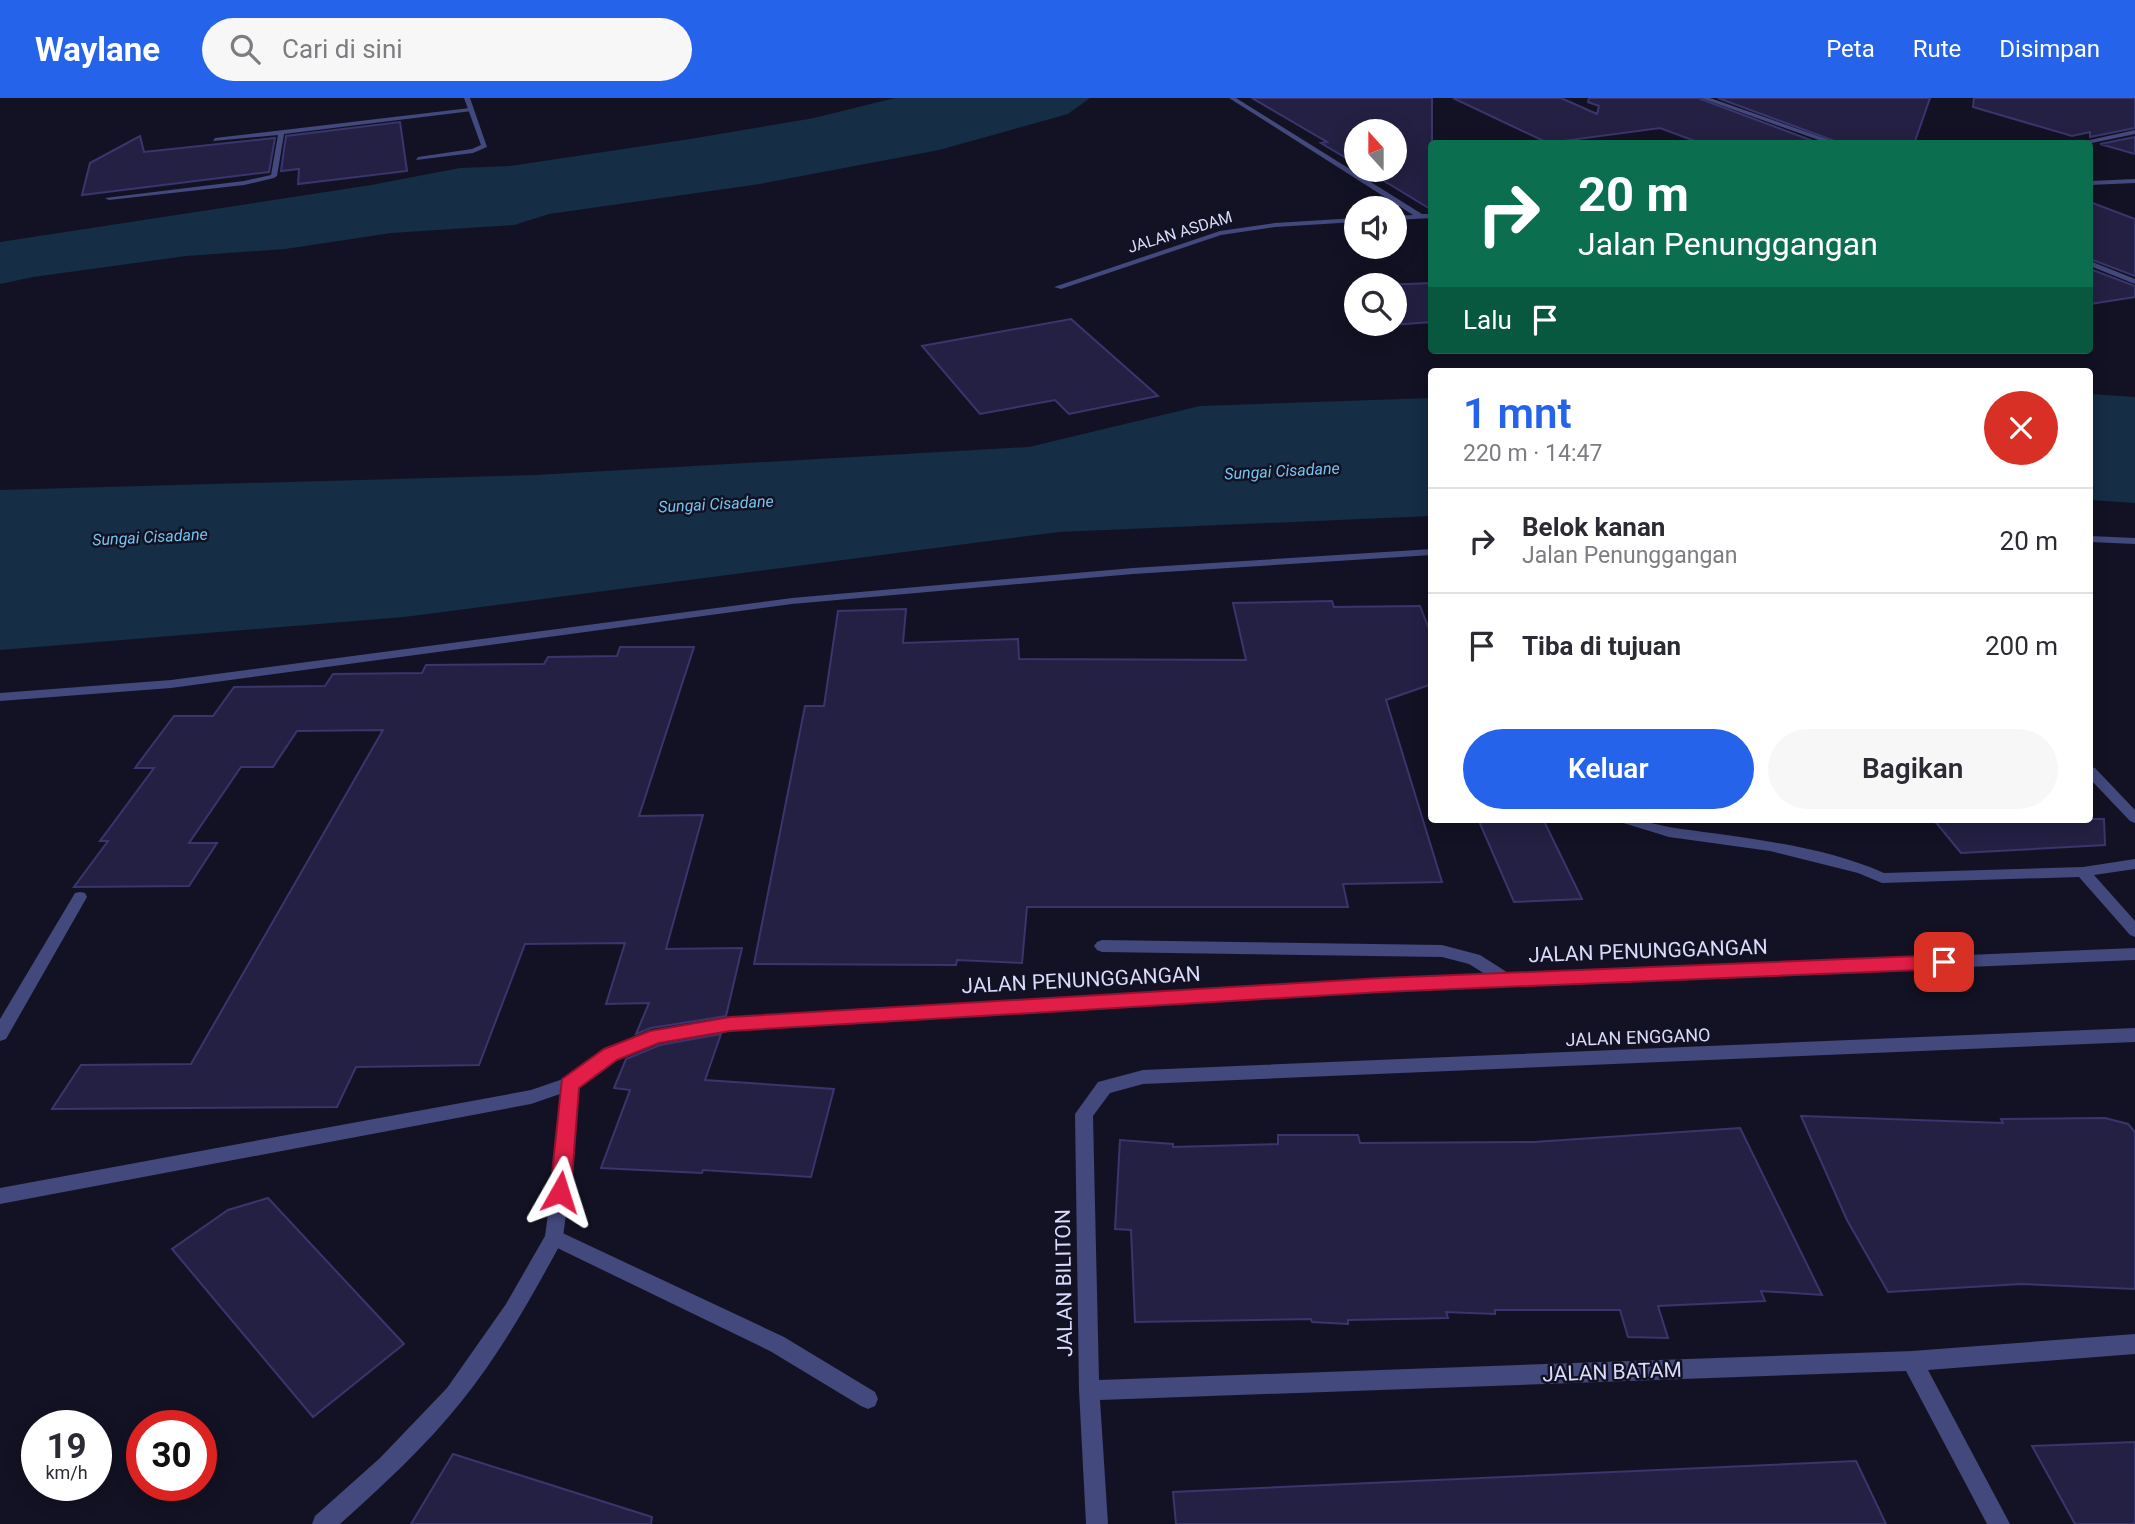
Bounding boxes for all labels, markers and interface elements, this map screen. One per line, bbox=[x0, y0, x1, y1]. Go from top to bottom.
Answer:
search box bbox=[202, 18, 692, 81]
text: Waylane bbox=[35, 30, 160, 69]
icon: search bbox=[226, 30, 264, 68]
text: Cari di sini bbox=[282, 34, 403, 64]
text: Peta bbox=[1826, 35, 1875, 63]
text: Rute bbox=[1913, 35, 1961, 63]
text: Disimpan bbox=[1999, 35, 2100, 63]
north arrow bbox=[1344, 119, 1407, 182]
map controls bbox=[1344, 119, 1407, 336]
text: 20 m bbox=[1578, 166, 1689, 223]
icon: right bbox=[1463, 168, 1554, 259]
button: sound bbox=[1344, 196, 1407, 259]
street label: JALAN ASDAM bbox=[1125, 207, 1235, 257]
text: Jalan Penunggangan bbox=[1578, 225, 1878, 263]
button: search bbox=[1344, 273, 1407, 336]
icon: arrive bbox=[1526, 301, 1564, 339]
text: Lalu bbox=[1463, 305, 1512, 335]
text: 1 mnt bbox=[1463, 389, 1572, 438]
button: close bbox=[1984, 391, 2058, 465]
text: 220 m · 14:47 bbox=[1463, 440, 1602, 467]
water label: Sungai Cisadane bbox=[1224, 458, 1340, 484]
water label: Sungai Cisadane bbox=[658, 491, 774, 517]
text: Belok kanan bbox=[1522, 512, 1665, 542]
icon: right bbox=[1463, 522, 1501, 560]
water label: Sungai Cisadane bbox=[92, 524, 208, 550]
text: 20 m bbox=[2000, 526, 2058, 556]
text: Jalan Penunggangan bbox=[1522, 542, 1738, 569]
icon: arrive bbox=[1463, 627, 1501, 665]
text: Tiba di tujuan bbox=[1522, 631, 1681, 661]
text: 200 m bbox=[1985, 631, 2058, 661]
button: Keluar bbox=[1463, 729, 1754, 809]
button: Bagikan bbox=[1768, 729, 2058, 809]
pin bbox=[1914, 932, 1974, 992]
street label: JALAN PENUNGGANGAN bbox=[1528, 935, 1768, 967]
icon: arrive bbox=[1925, 943, 1963, 981]
street label: JALAN PENUNGGANGAN bbox=[961, 962, 1201, 998]
street label: JALAN ENGGANO bbox=[1565, 1024, 1711, 1050]
position arrow bbox=[523, 1155, 597, 1229]
street label: JALAN BILITON bbox=[1051, 1209, 1077, 1357]
street label: JALAN BATAM bbox=[1542, 1358, 1682, 1386]
speed limit sign: 30 bbox=[126, 1410, 217, 1501]
text: 19 bbox=[46, 1426, 87, 1467]
text: km/h bbox=[45, 1462, 88, 1483]

